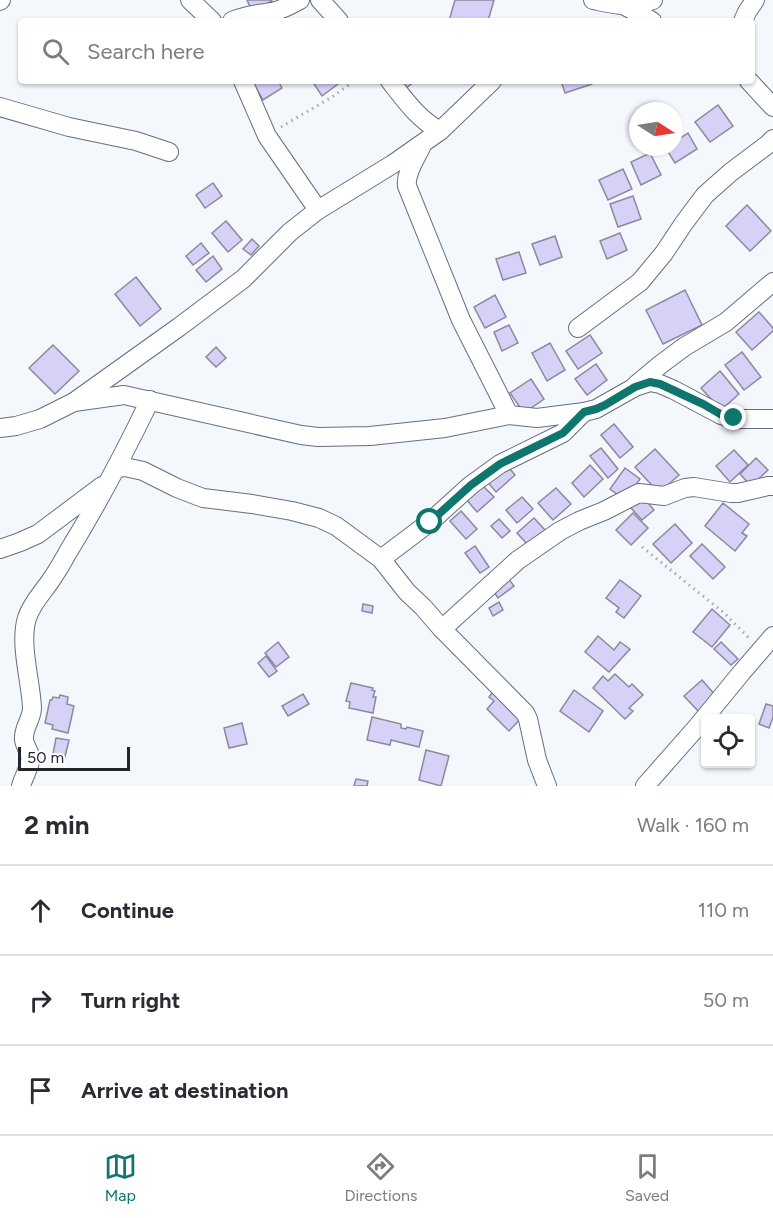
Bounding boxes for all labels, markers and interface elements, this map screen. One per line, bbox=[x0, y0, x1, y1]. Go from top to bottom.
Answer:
search box bbox=[18, 18, 755, 84]
icon: search bbox=[39, 35, 72, 68]
text: Search here bbox=[87, 38, 205, 65]
north arrow bbox=[629, 102, 683, 156]
route end bbox=[720, 404, 746, 430]
route start bbox=[416, 508, 442, 534]
map controls bbox=[701, 714, 755, 768]
button: locate bbox=[701, 714, 755, 768]
scale bar bbox=[18, 744, 130, 772]
text: 50 m bbox=[27, 748, 64, 767]
text: 2 min bbox=[24, 809, 90, 841]
text: Walk · 160 m bbox=[637, 813, 749, 837]
icon: ahead bbox=[24, 894, 57, 927]
text: Continue bbox=[81, 897, 174, 924]
text: 110 m bbox=[698, 898, 749, 922]
icon: right bbox=[24, 984, 57, 1017]
text: Turn right bbox=[81, 987, 180, 1014]
text: 50 m bbox=[703, 988, 749, 1012]
icon: arrive bbox=[24, 1074, 57, 1107]
text: Arrive at destination bbox=[81, 1077, 289, 1104]
tab: Map bbox=[104, 1150, 137, 1205]
tab: Directions bbox=[344, 1150, 417, 1205]
tab: Saved bbox=[625, 1150, 669, 1205]

